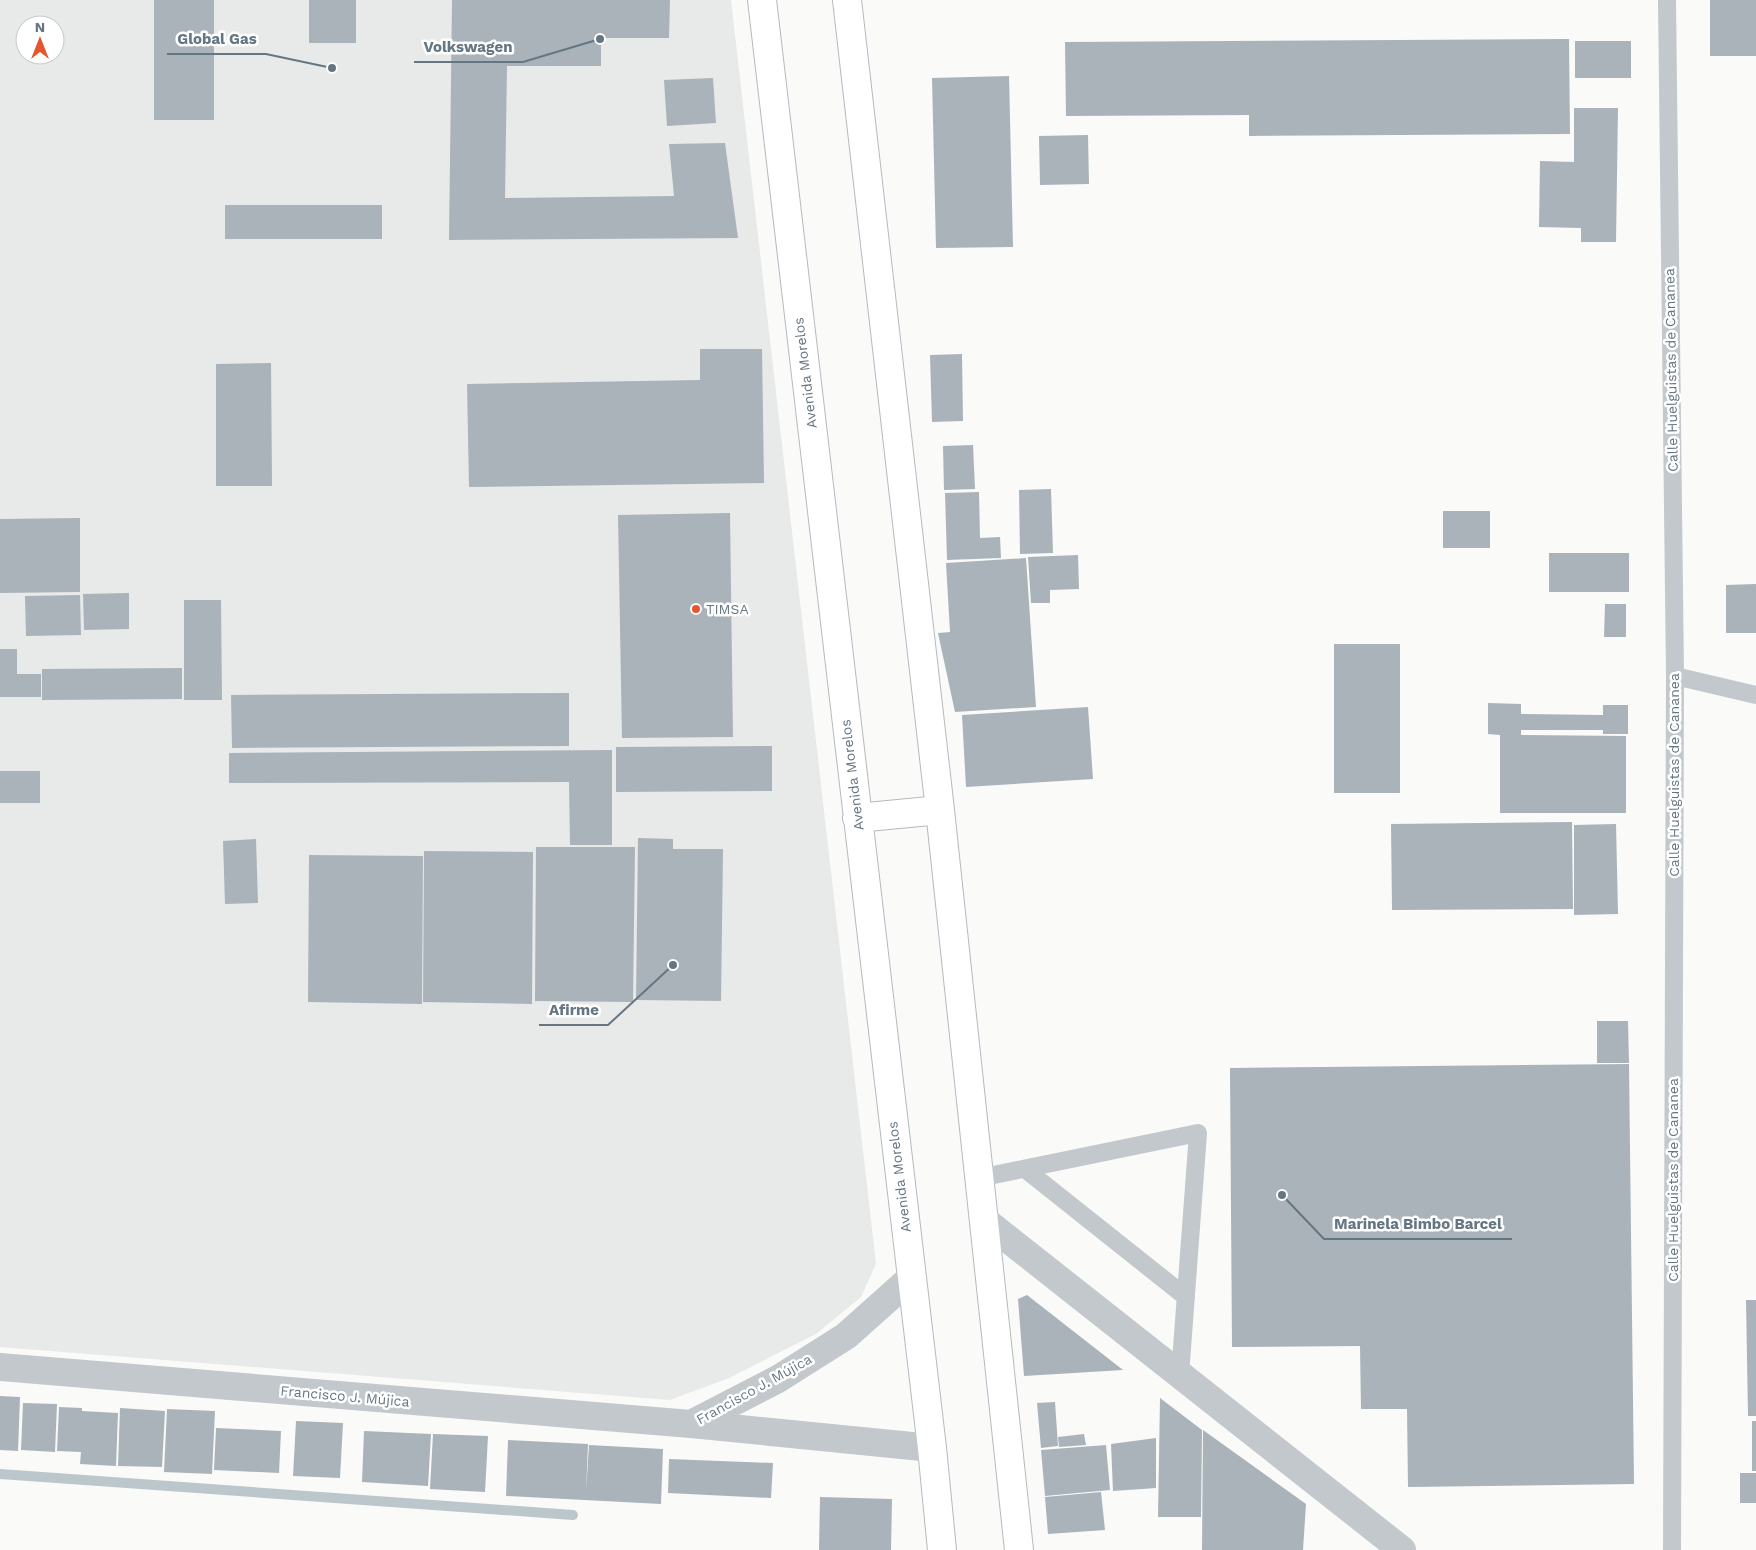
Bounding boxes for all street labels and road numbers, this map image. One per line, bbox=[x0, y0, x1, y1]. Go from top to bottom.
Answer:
street label: Calle Huelguistas de Cananea bbox=[1661, 268, 1681, 472]
street label: Avenida Morelos bbox=[790, 317, 820, 429]
street label: Calle Huelguistas de Cananea bbox=[1666, 673, 1682, 877]
street label: Avenida Morelos bbox=[837, 719, 867, 831]
street label: Calle Huelguistas de Cananea bbox=[1665, 1078, 1681, 1282]
street label: Avenida Morelos bbox=[884, 1121, 914, 1233]
street label: Francisco J. Mújica bbox=[693, 1351, 815, 1427]
street label: Francisco J. Mújica bbox=[280, 1382, 410, 1410]

